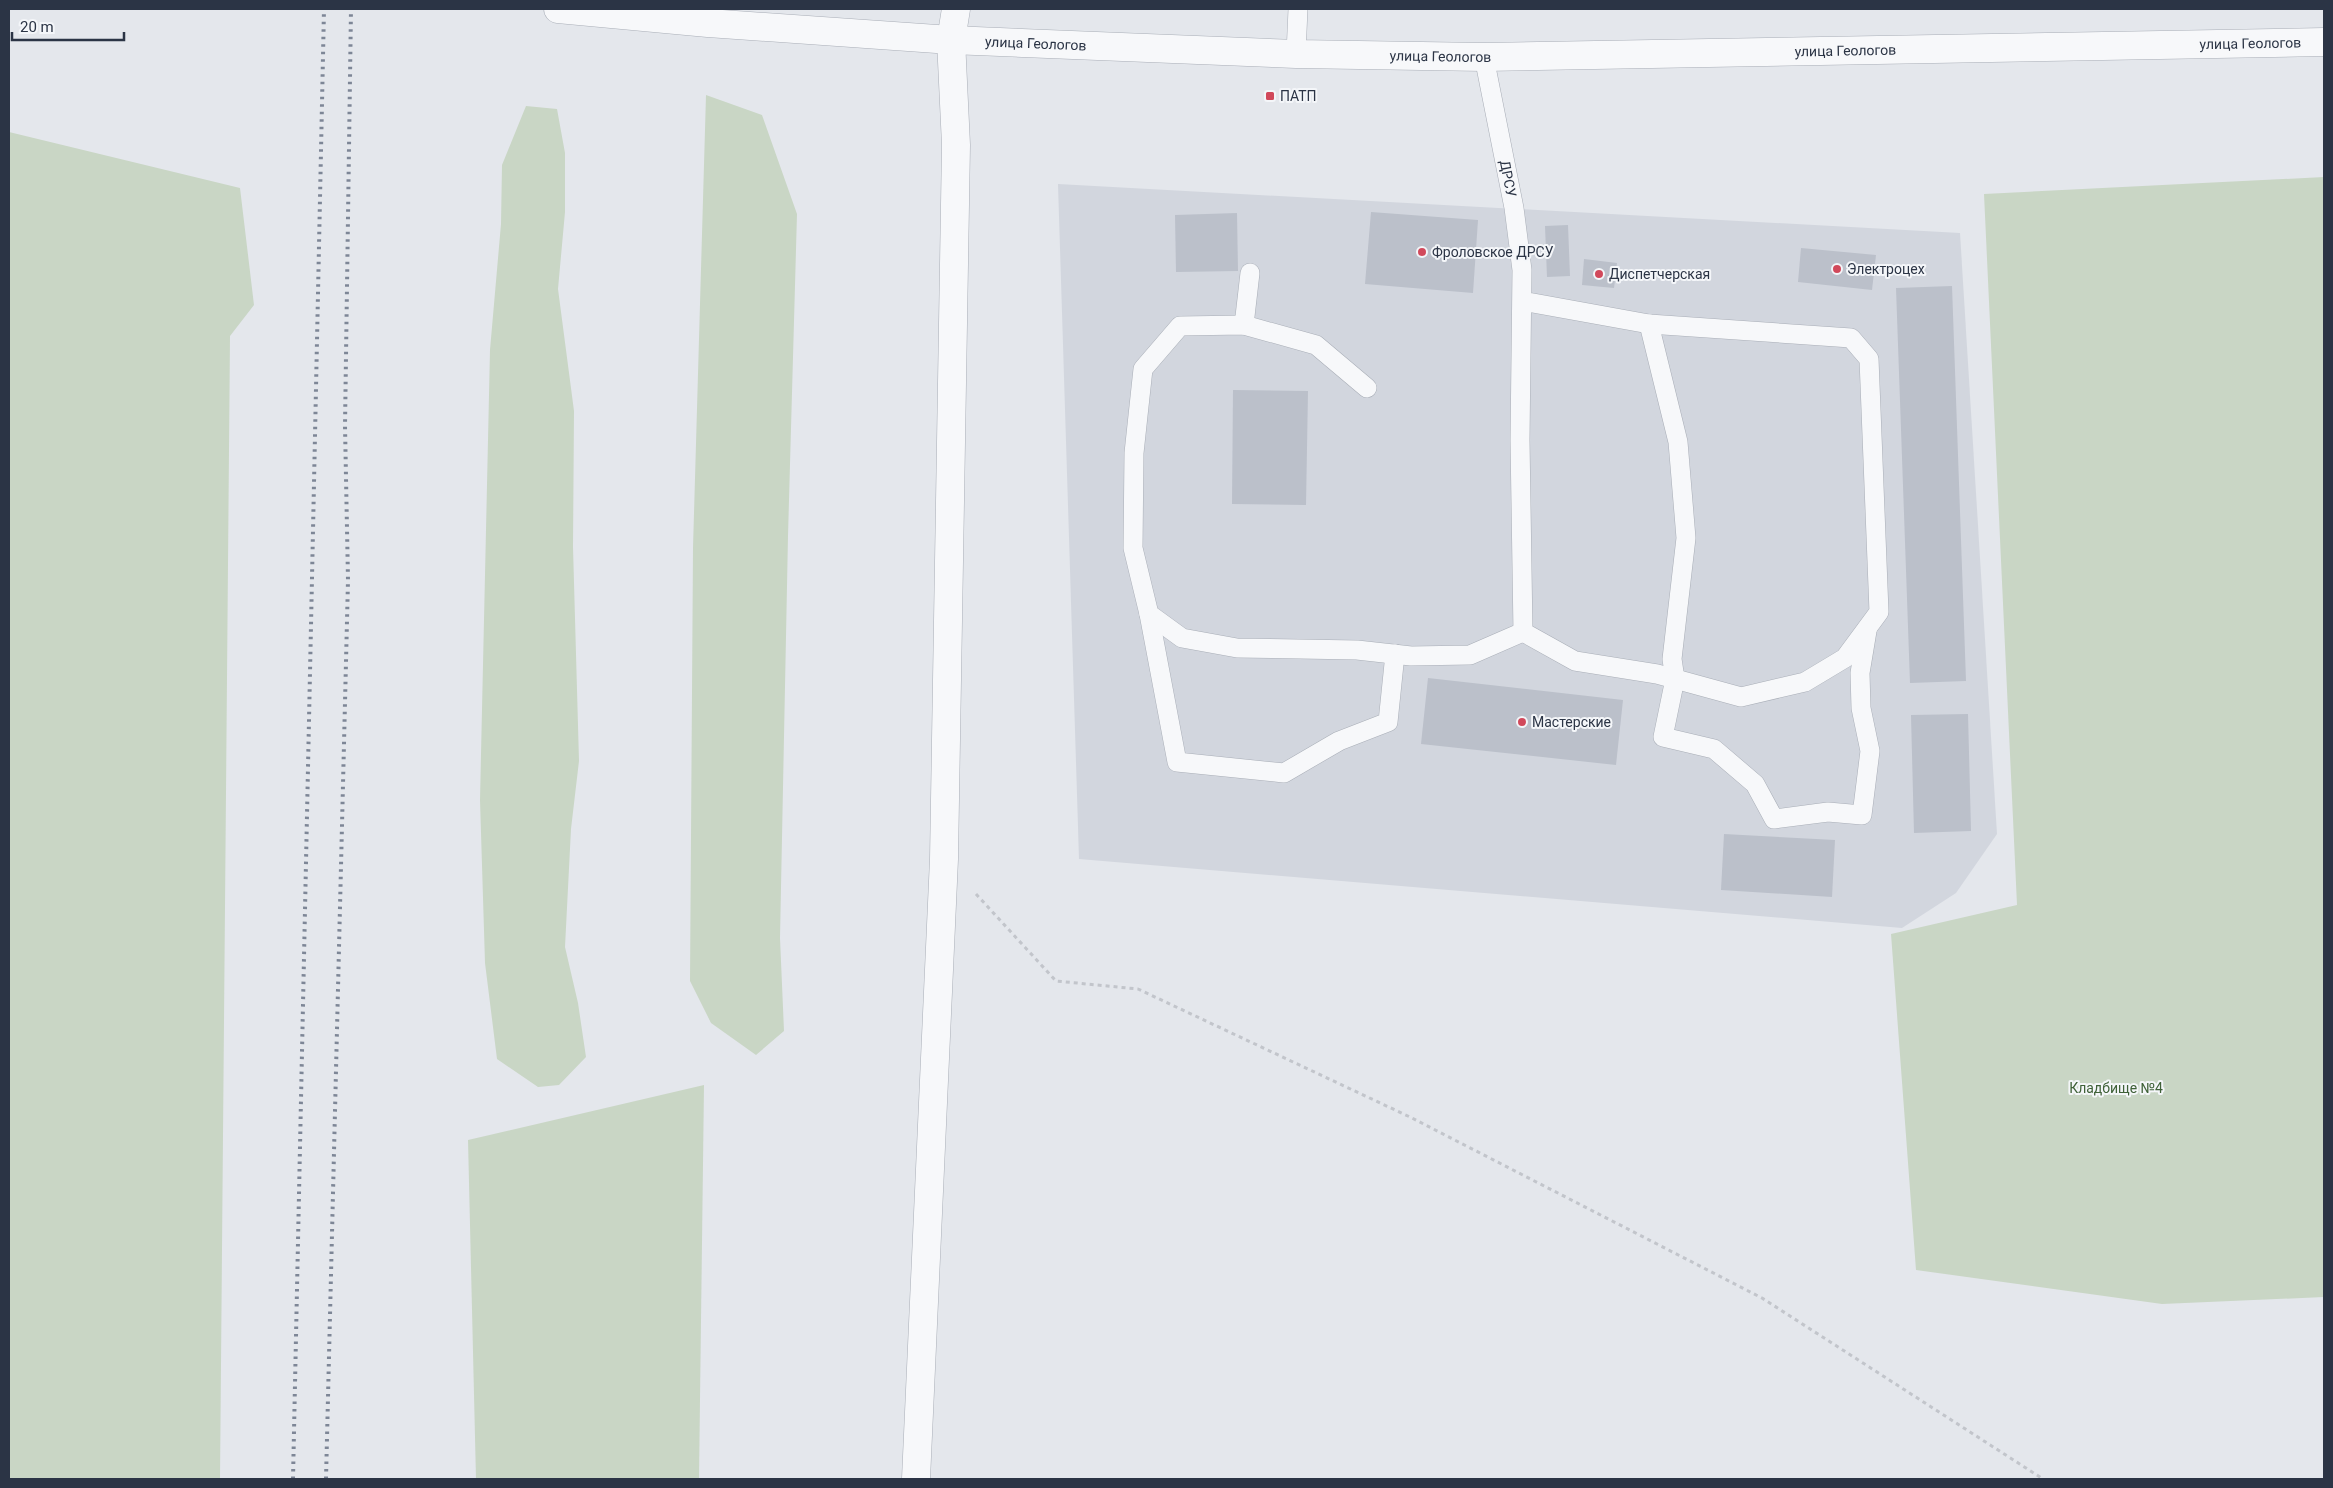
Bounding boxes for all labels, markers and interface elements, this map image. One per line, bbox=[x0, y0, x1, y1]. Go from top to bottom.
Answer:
scale bar bbox=[12, 10, 125, 42]
text: 20 m bbox=[20, 18, 54, 36]
street label: улица Геологов bbox=[985, 33, 1087, 53]
street label: улица Геологов bbox=[2199, 34, 2301, 52]
street label: улица Геологов bbox=[1794, 42, 1896, 59]
street label: улица Геологов bbox=[1390, 47, 1491, 65]
place label: ПАТП bbox=[1280, 88, 1317, 104]
marker: ПАТП bbox=[1264, 90, 1276, 102]
street label: ДРСУ bbox=[1497, 159, 1520, 199]
place label: Фроловское ДРСУ bbox=[1432, 244, 1554, 260]
marker: Фроловское ДРСУ bbox=[1416, 246, 1428, 258]
place label: Электроцех bbox=[1847, 261, 1925, 277]
marker: Электроцех bbox=[1831, 263, 1843, 275]
place label: Диспетчерская bbox=[1609, 266, 1710, 282]
marker: Диспетчерская bbox=[1593, 268, 1605, 280]
place label: Мастерские bbox=[1532, 714, 1611, 730]
marker: Мастерские bbox=[1516, 716, 1528, 728]
park label: Кладбище №4 bbox=[2069, 1080, 2163, 1096]

